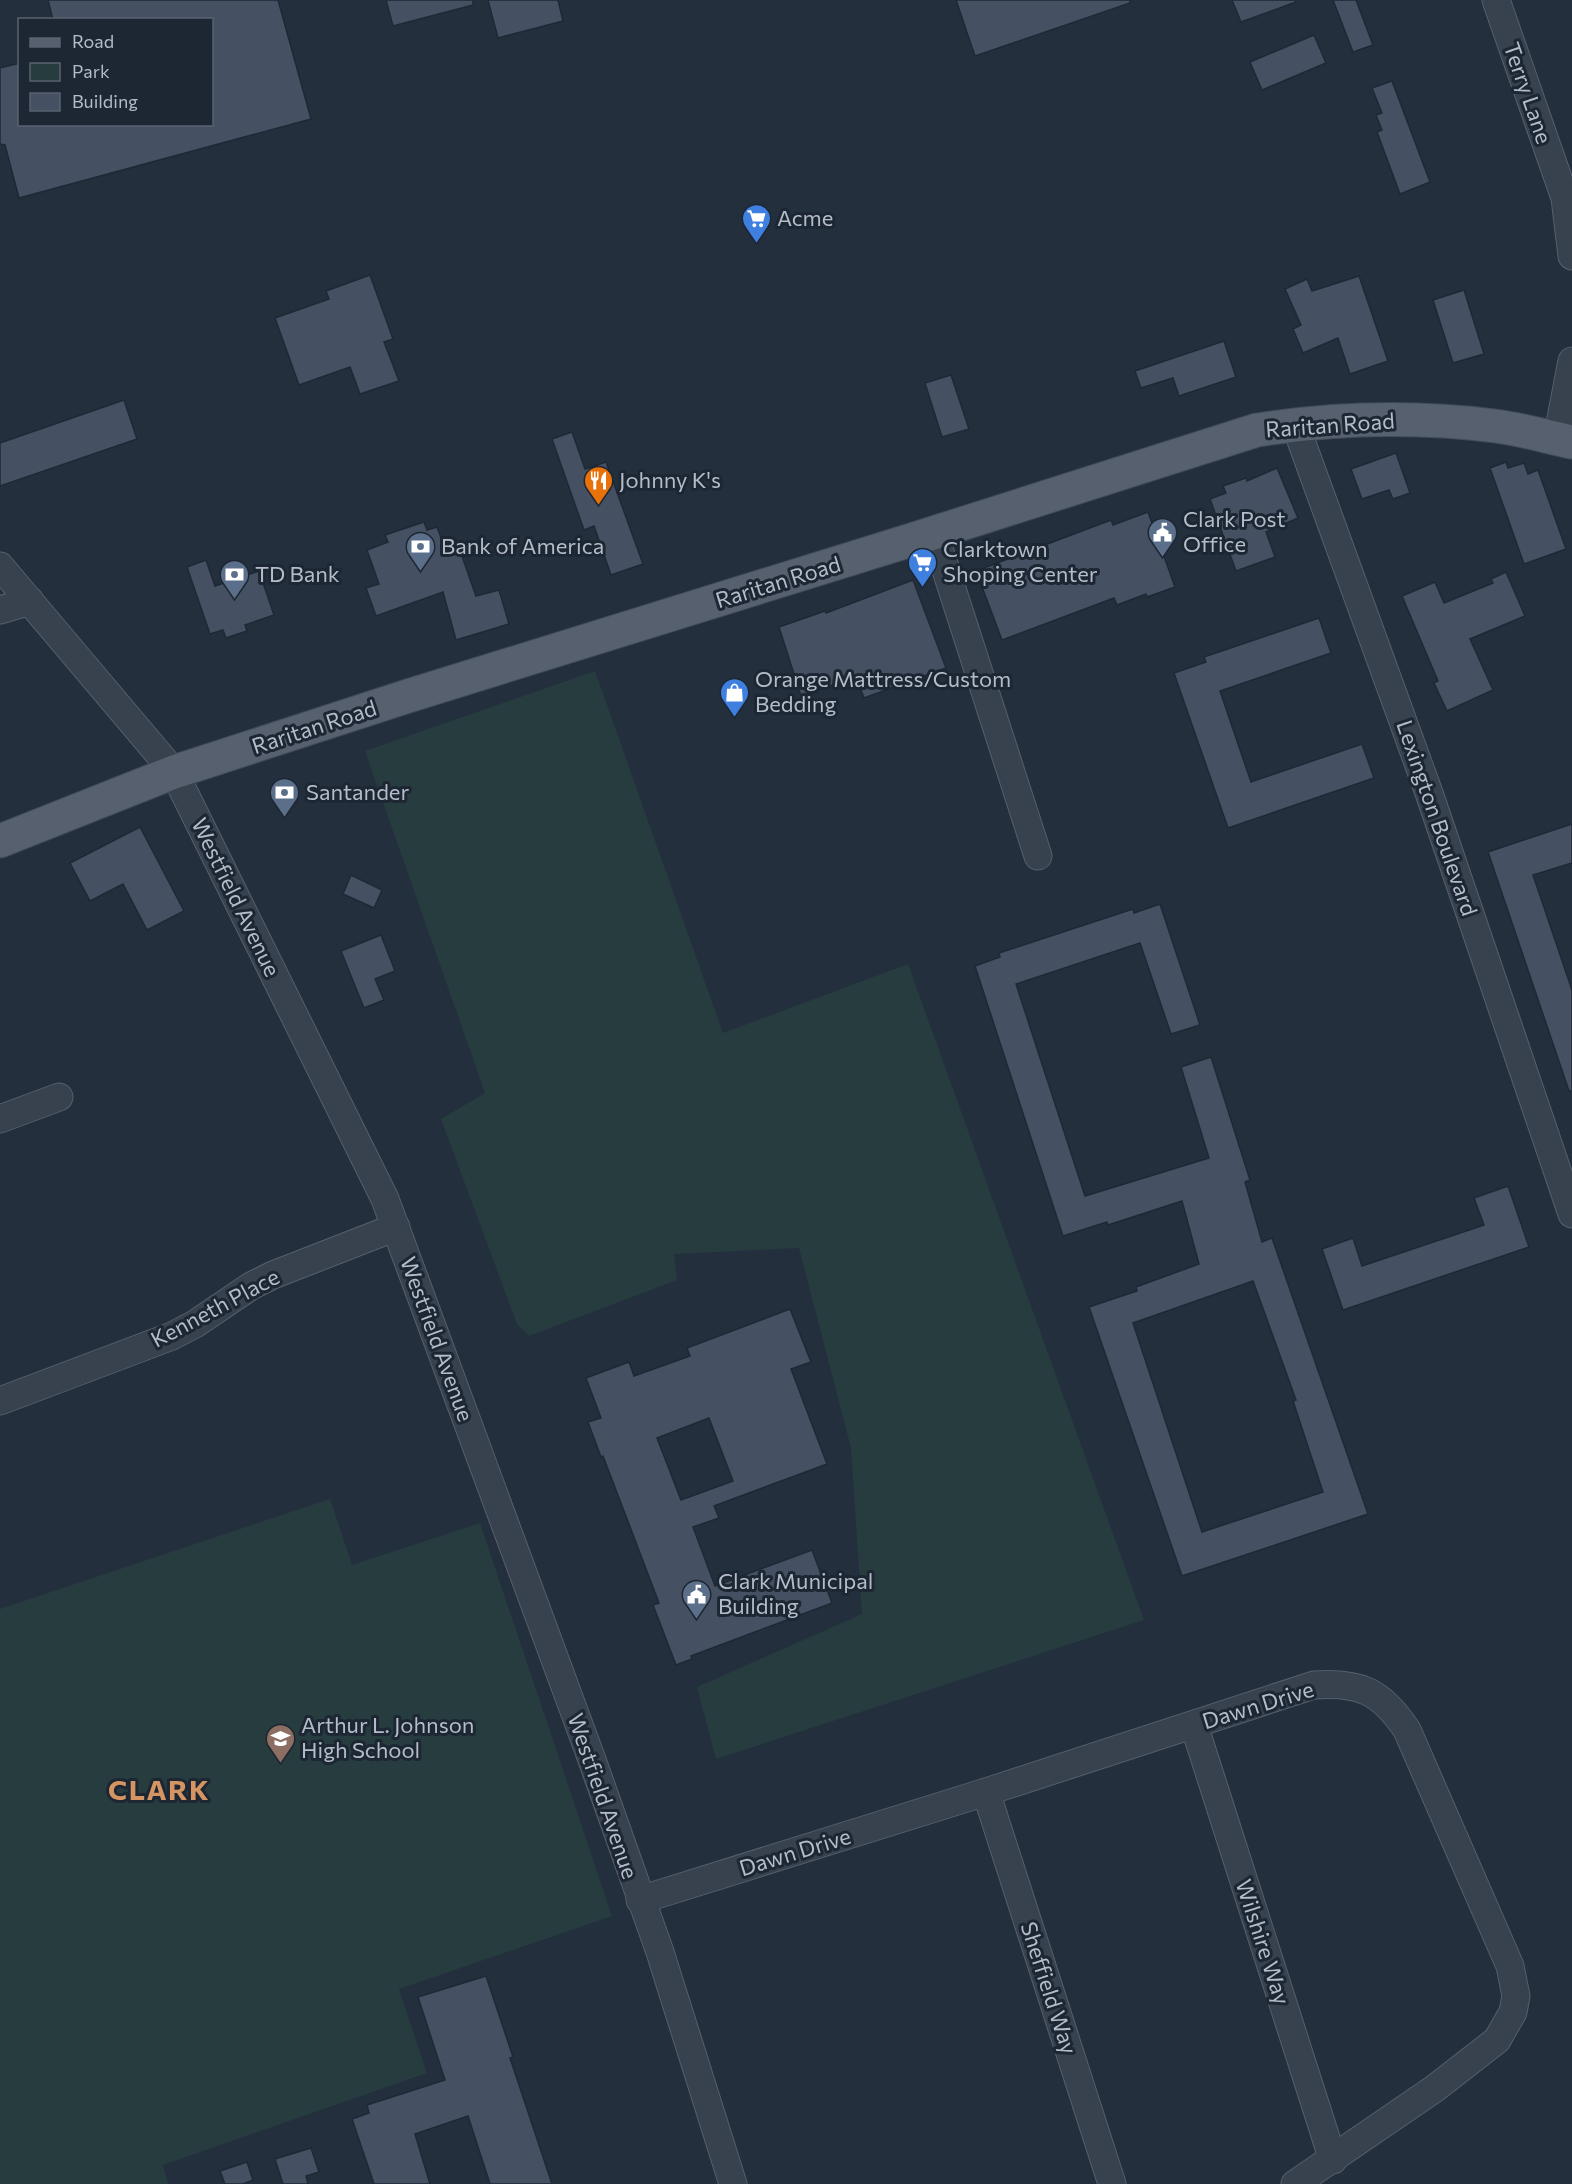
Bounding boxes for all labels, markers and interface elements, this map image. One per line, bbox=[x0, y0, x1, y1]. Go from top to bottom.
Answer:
legend bbox=[18, 18, 213, 126]
text: Road bbox=[72, 30, 114, 52]
street label: Terry Lane bbox=[1499, 39, 1558, 147]
text: Park bbox=[72, 60, 110, 82]
text: Building bbox=[72, 90, 138, 112]
supermarket icon: Acme bbox=[740, 202, 772, 244]
place label: Acme bbox=[777, 204, 833, 231]
street label: Raritan Road bbox=[1265, 407, 1395, 442]
restaurant icon: Johnny K's bbox=[582, 464, 614, 506]
place label: Johnny K's bbox=[619, 466, 721, 493]
place label: Clark Post Office bbox=[1183, 505, 1285, 557]
public building icon: Clark Post Office bbox=[1146, 516, 1178, 558]
bank icon: Bank of America bbox=[404, 530, 436, 572]
place label: Bank of America bbox=[441, 532, 604, 559]
place label: Clarktown Shoping Center bbox=[943, 535, 1098, 587]
supermarket icon: Clarktown Shoping Center bbox=[906, 546, 938, 588]
street label: Raritan Road bbox=[712, 550, 844, 613]
bank icon: TD Bank bbox=[218, 558, 250, 600]
place label: TD Bank bbox=[255, 560, 340, 587]
place label: Orange Mattress/Custom Bedding bbox=[755, 665, 1011, 717]
shop icon: Orange Mattress/Custom Bedding bbox=[718, 676, 750, 718]
street label: Raritan Road bbox=[248, 694, 380, 759]
street label: Lexington Boulevard bbox=[1391, 716, 1484, 919]
bank icon: Santander bbox=[269, 776, 301, 818]
place label: Santander bbox=[306, 778, 409, 805]
street label: Westfield Avenue bbox=[186, 813, 287, 981]
street label: Westfield Avenue bbox=[395, 1253, 480, 1425]
street label: Kenneth Place bbox=[146, 1262, 284, 1353]
place label: Clark Municipal Building bbox=[718, 1567, 873, 1619]
public building icon: Clark Municipal Building bbox=[681, 1578, 713, 1620]
street label: Dawn Drive bbox=[1199, 1675, 1317, 1734]
street label: Westfield Avenue bbox=[563, 1710, 644, 1882]
place label: Arthur L. Johnson High School bbox=[301, 1711, 474, 1763]
school or university icon: Arthur L. Johnson High School bbox=[264, 1722, 296, 1764]
district label: CLARK bbox=[108, 1772, 210, 1806]
street label: Dawn Drive bbox=[736, 1822, 854, 1881]
street label: Wilshire Way bbox=[1231, 1876, 1296, 2008]
street label: Sheffield Way bbox=[1015, 1918, 1084, 2057]

